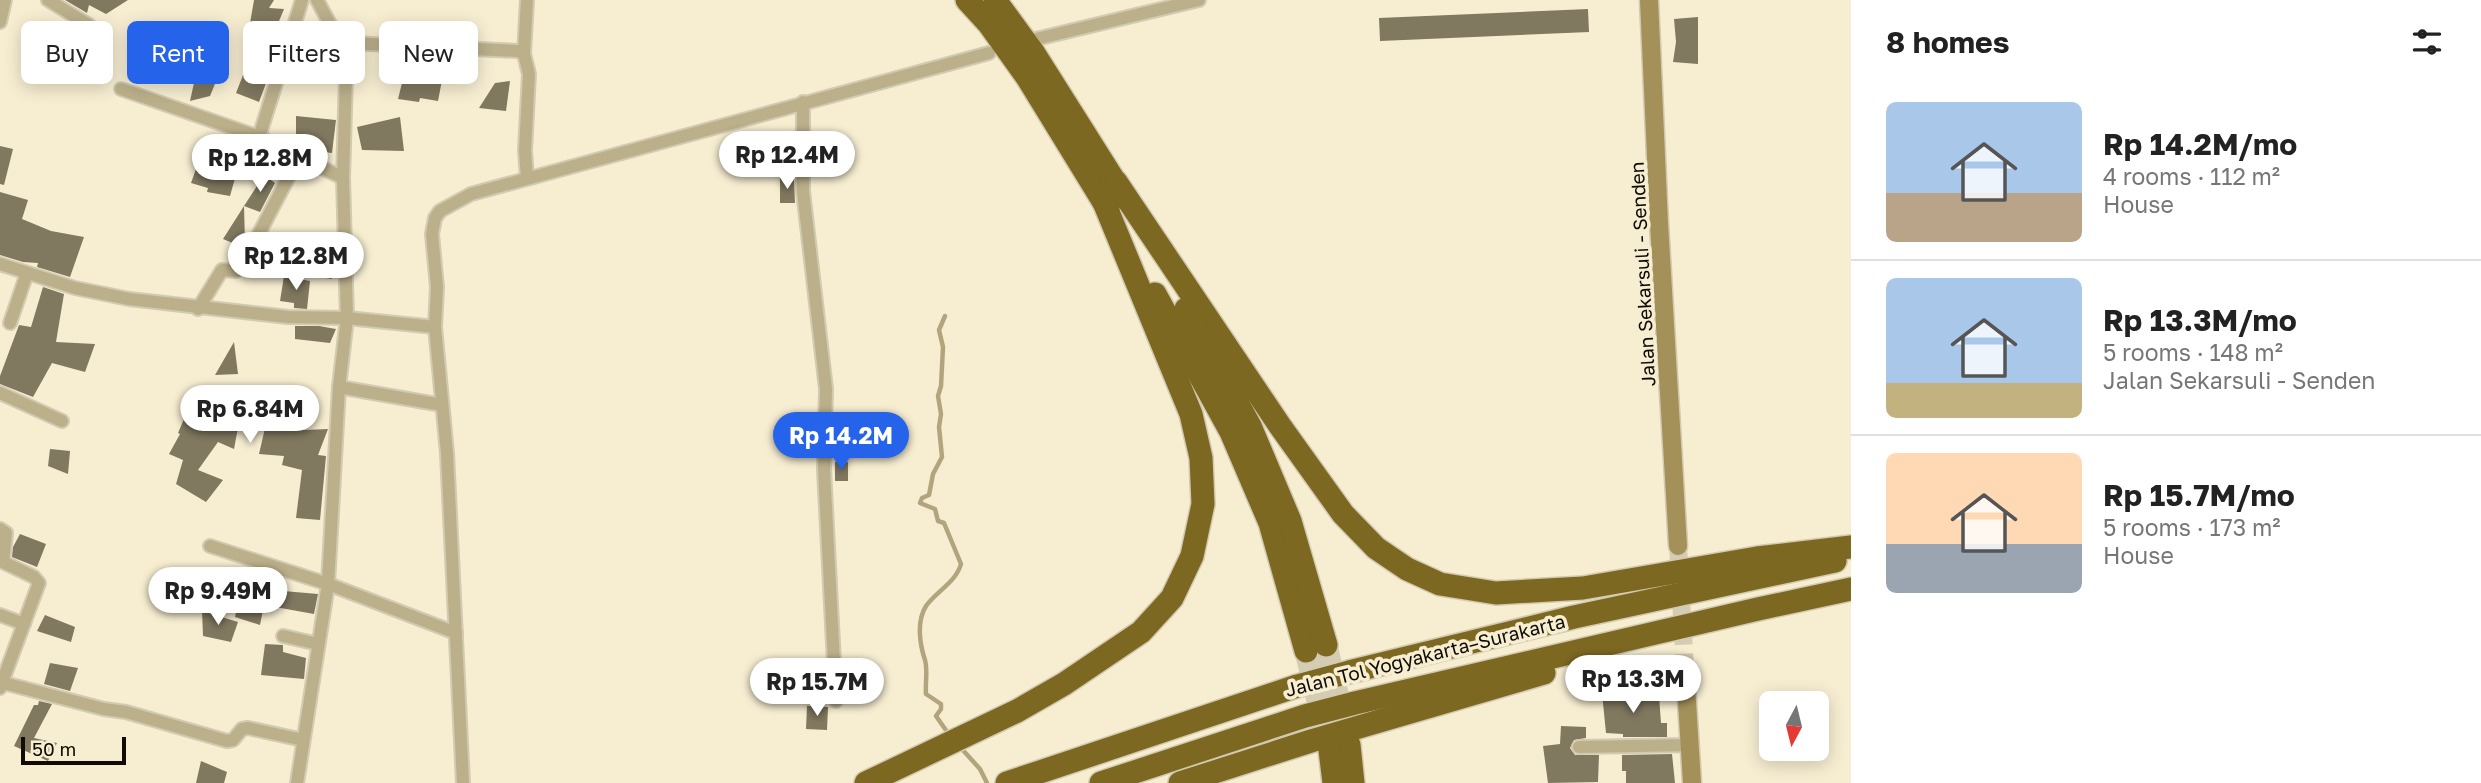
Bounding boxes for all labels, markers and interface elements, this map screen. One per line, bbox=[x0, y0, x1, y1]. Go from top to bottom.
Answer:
chip: Buy bbox=[21, 21, 113, 84]
chip: Rent bbox=[127, 21, 229, 84]
chip: Filters bbox=[243, 21, 365, 84]
chip: New bbox=[379, 21, 478, 84]
icon: filters bbox=[2408, 23, 2446, 61]
text: 8 homes bbox=[1886, 24, 2010, 60]
text: Rp 14.2M/mo bbox=[2103, 126, 2297, 162]
icon: home bbox=[1942, 130, 2026, 214]
pin: Rp 12.4M bbox=[715, 132, 859, 191]
pin: Rp 12.8M bbox=[188, 134, 332, 194]
text: Rp 12.4M bbox=[735, 140, 839, 168]
text: Rp 12.8M bbox=[208, 143, 312, 171]
street label: Jalan Sekarsuli - Senden bbox=[1625, 161, 1659, 387]
text: 4 rooms · 112 m² bbox=[2103, 162, 2280, 190]
text: House bbox=[2103, 190, 2174, 218]
pin: Rp 12.8M bbox=[224, 232, 368, 292]
text: Rp 12.8M bbox=[244, 241, 348, 269]
text: Rp 13.3M/mo bbox=[2103, 302, 2297, 338]
icon: home bbox=[1942, 306, 2026, 390]
text: 5 rooms · 148 m² bbox=[2103, 338, 2283, 366]
text: Jalan Sekarsuli - Senden bbox=[2103, 366, 2376, 394]
pin: Rp 6.84M bbox=[178, 386, 322, 445]
text: Rp 6.84M bbox=[196, 394, 304, 422]
pin: Rp 14.2M bbox=[769, 412, 913, 472]
text: Rp 14.2M bbox=[789, 421, 893, 449]
text: Rp 15.7M/mo bbox=[2103, 477, 2295, 513]
icon: home bbox=[1942, 481, 2026, 565]
text: 5 rooms · 173 m² bbox=[2103, 513, 2281, 541]
text: House bbox=[2103, 541, 2174, 569]
pin: Rp 9.49M bbox=[146, 568, 290, 627]
text: Rp 9.49M bbox=[164, 576, 272, 604]
street label: Jalan Tol Yogyakarta–Surakarta bbox=[1283, 609, 1567, 701]
pin: Rp 13.3M bbox=[1561, 656, 1705, 715]
pin: Rp 15.7M bbox=[745, 658, 889, 718]
text: Rp 13.3M bbox=[1581, 664, 1685, 692]
text: Rp 15.7M bbox=[766, 667, 868, 695]
north arrow bbox=[1759, 691, 1829, 761]
map controls bbox=[1759, 691, 1829, 761]
scale bar bbox=[21, 734, 126, 766]
text: 50 m bbox=[32, 737, 76, 760]

